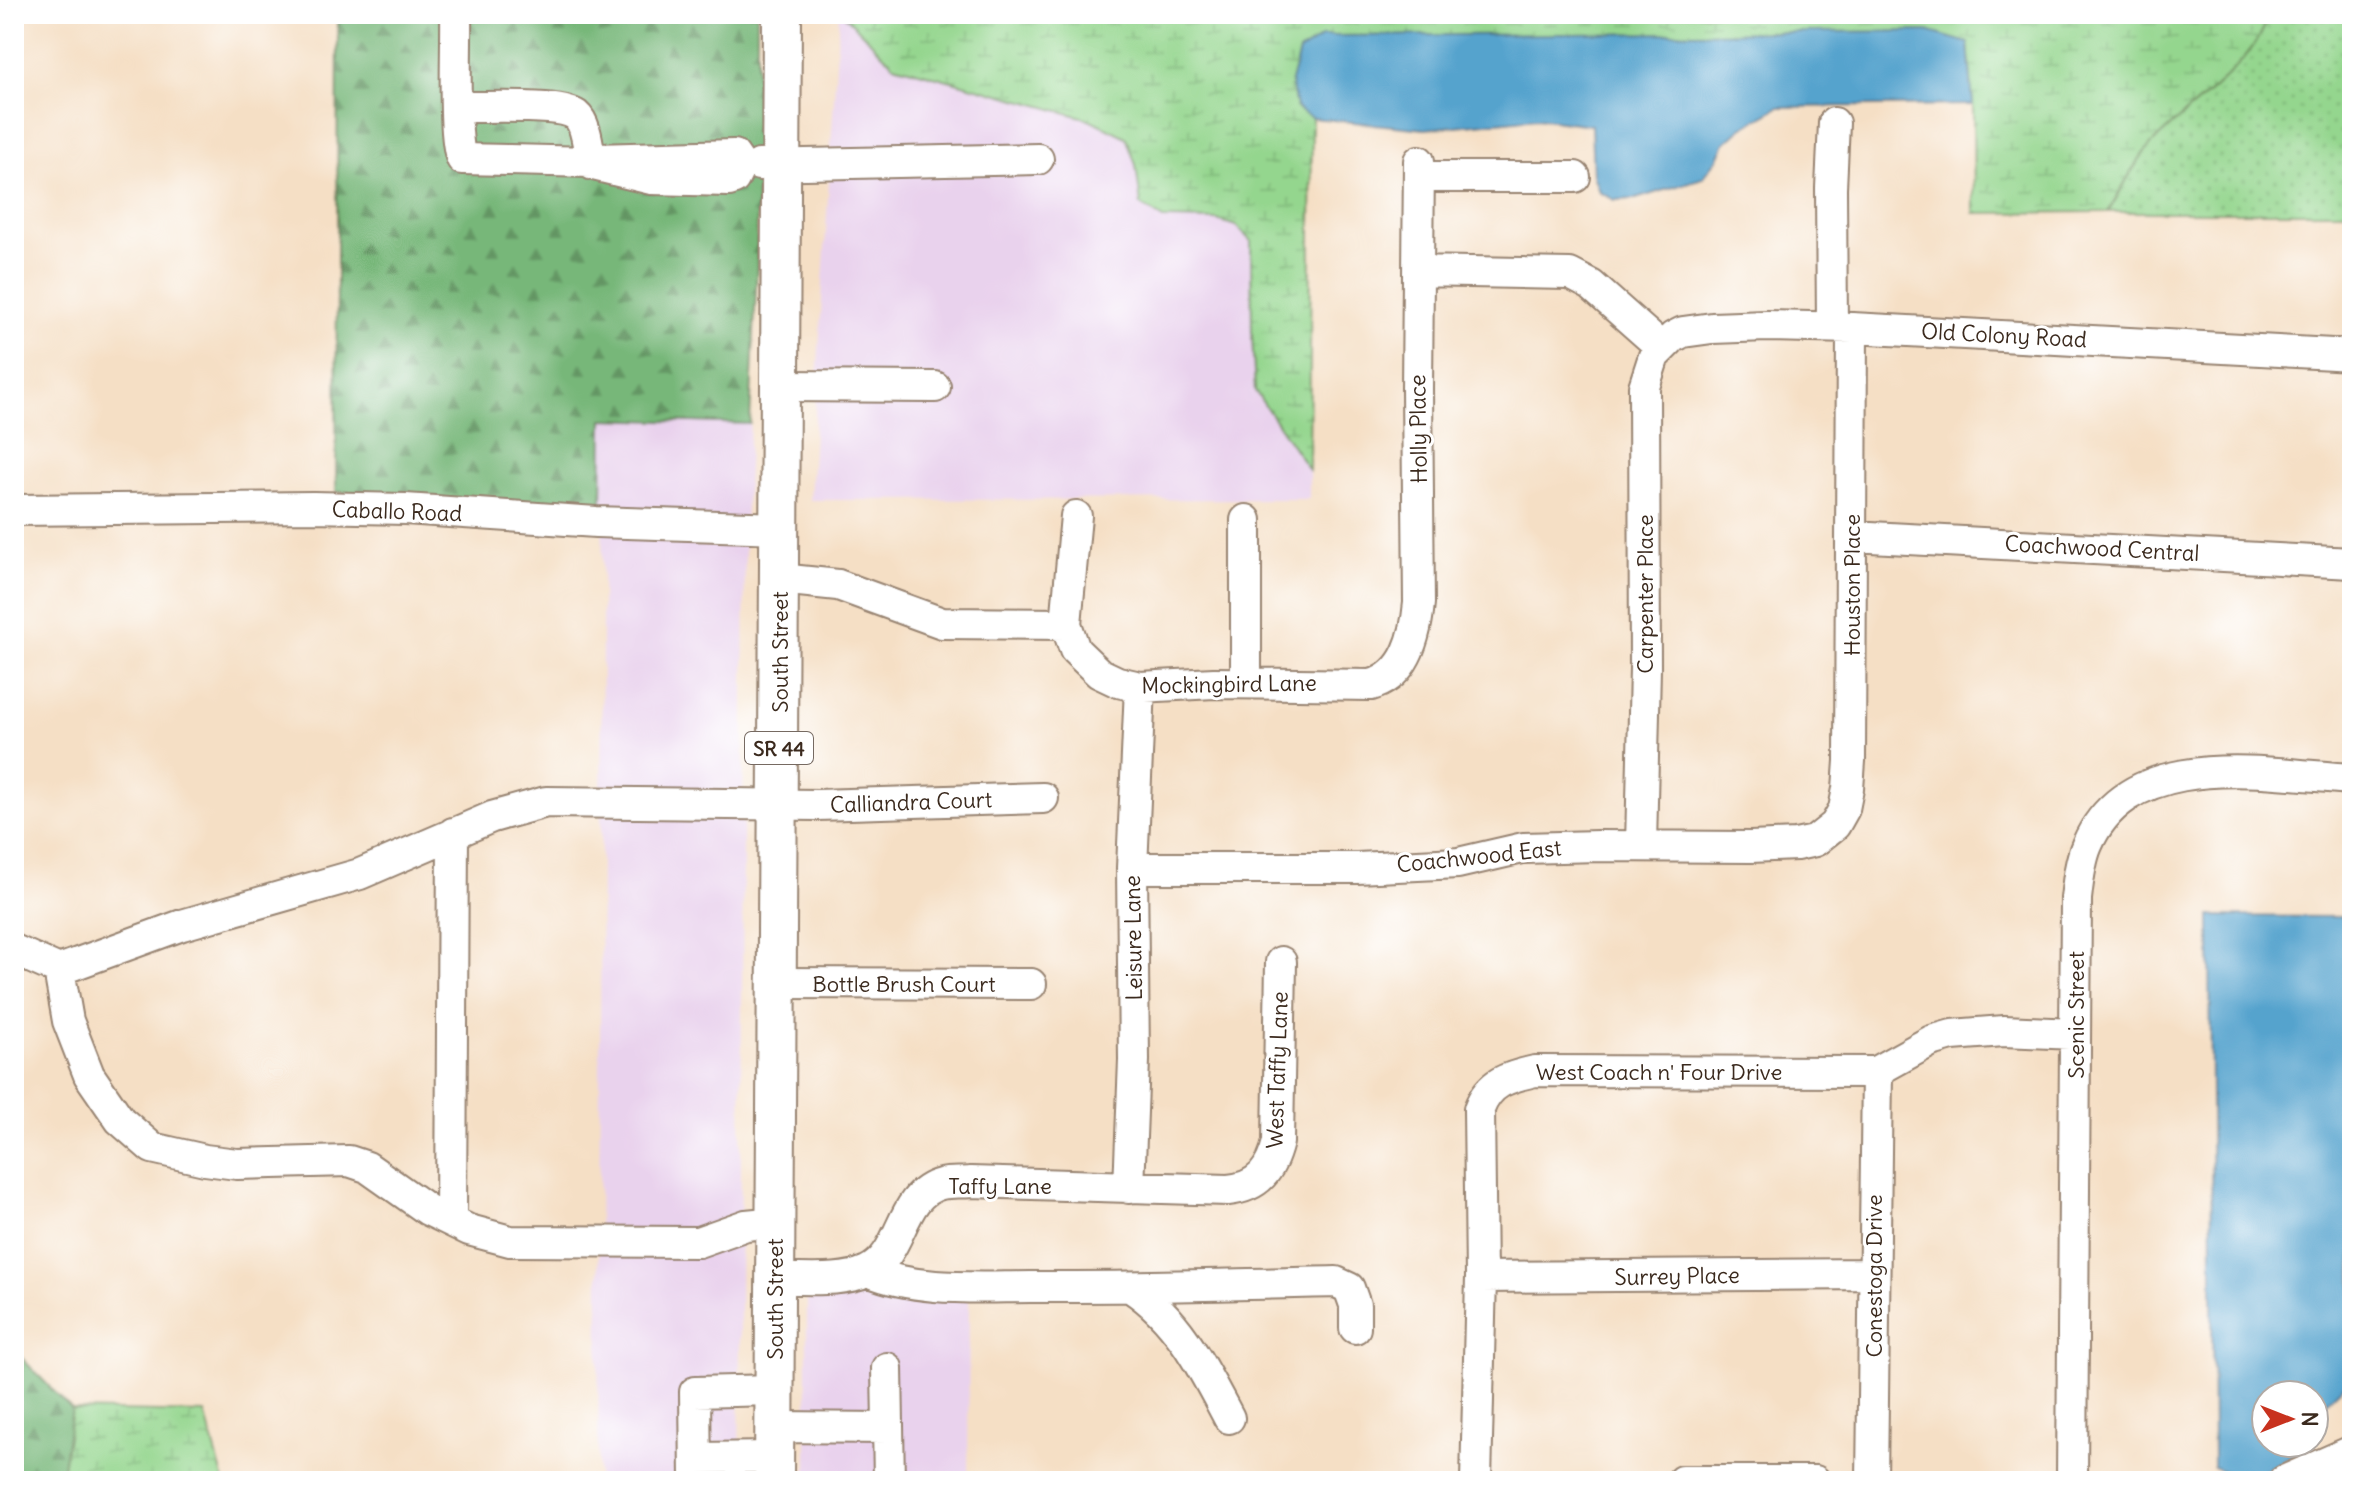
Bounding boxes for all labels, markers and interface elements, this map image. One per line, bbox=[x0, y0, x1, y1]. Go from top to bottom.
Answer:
street label: Old Colony Road bbox=[1920, 317, 2088, 353]
street label: Holly Place bbox=[1403, 374, 1433, 484]
street label: Caballo Road bbox=[331, 495, 463, 527]
street label: Carpenter Place bbox=[1631, 514, 1659, 674]
street label: Houston Place bbox=[1838, 514, 1866, 656]
street label: Coachwood Central bbox=[2004, 529, 2200, 567]
street label: South Street bbox=[766, 591, 794, 713]
street label: Mockingbird Lane bbox=[1141, 668, 1317, 700]
road number: SR 44 bbox=[745, 732, 813, 764]
street label: Calliandra Court bbox=[829, 785, 993, 819]
street label: Coachwood East bbox=[1395, 833, 1563, 879]
street label: Leisure Lane bbox=[1118, 875, 1148, 1001]
street label: Scenic Street bbox=[2062, 951, 2090, 1079]
street label: Bottle Brush Court bbox=[812, 970, 996, 998]
street label: West Taffy Lane bbox=[1260, 991, 1294, 1149]
street label: West Coach n' Four Drive bbox=[1536, 1058, 1782, 1086]
street label: Taffy Lane bbox=[948, 1172, 1052, 1200]
street label: Conestoga Drive bbox=[1860, 1194, 1888, 1358]
street label: South Street bbox=[761, 1238, 789, 1360]
street label: Surrey Place bbox=[1614, 1261, 1740, 1291]
north arrow bbox=[2250, 1379, 2330, 1459]
text: N bbox=[2296, 1411, 2324, 1427]

